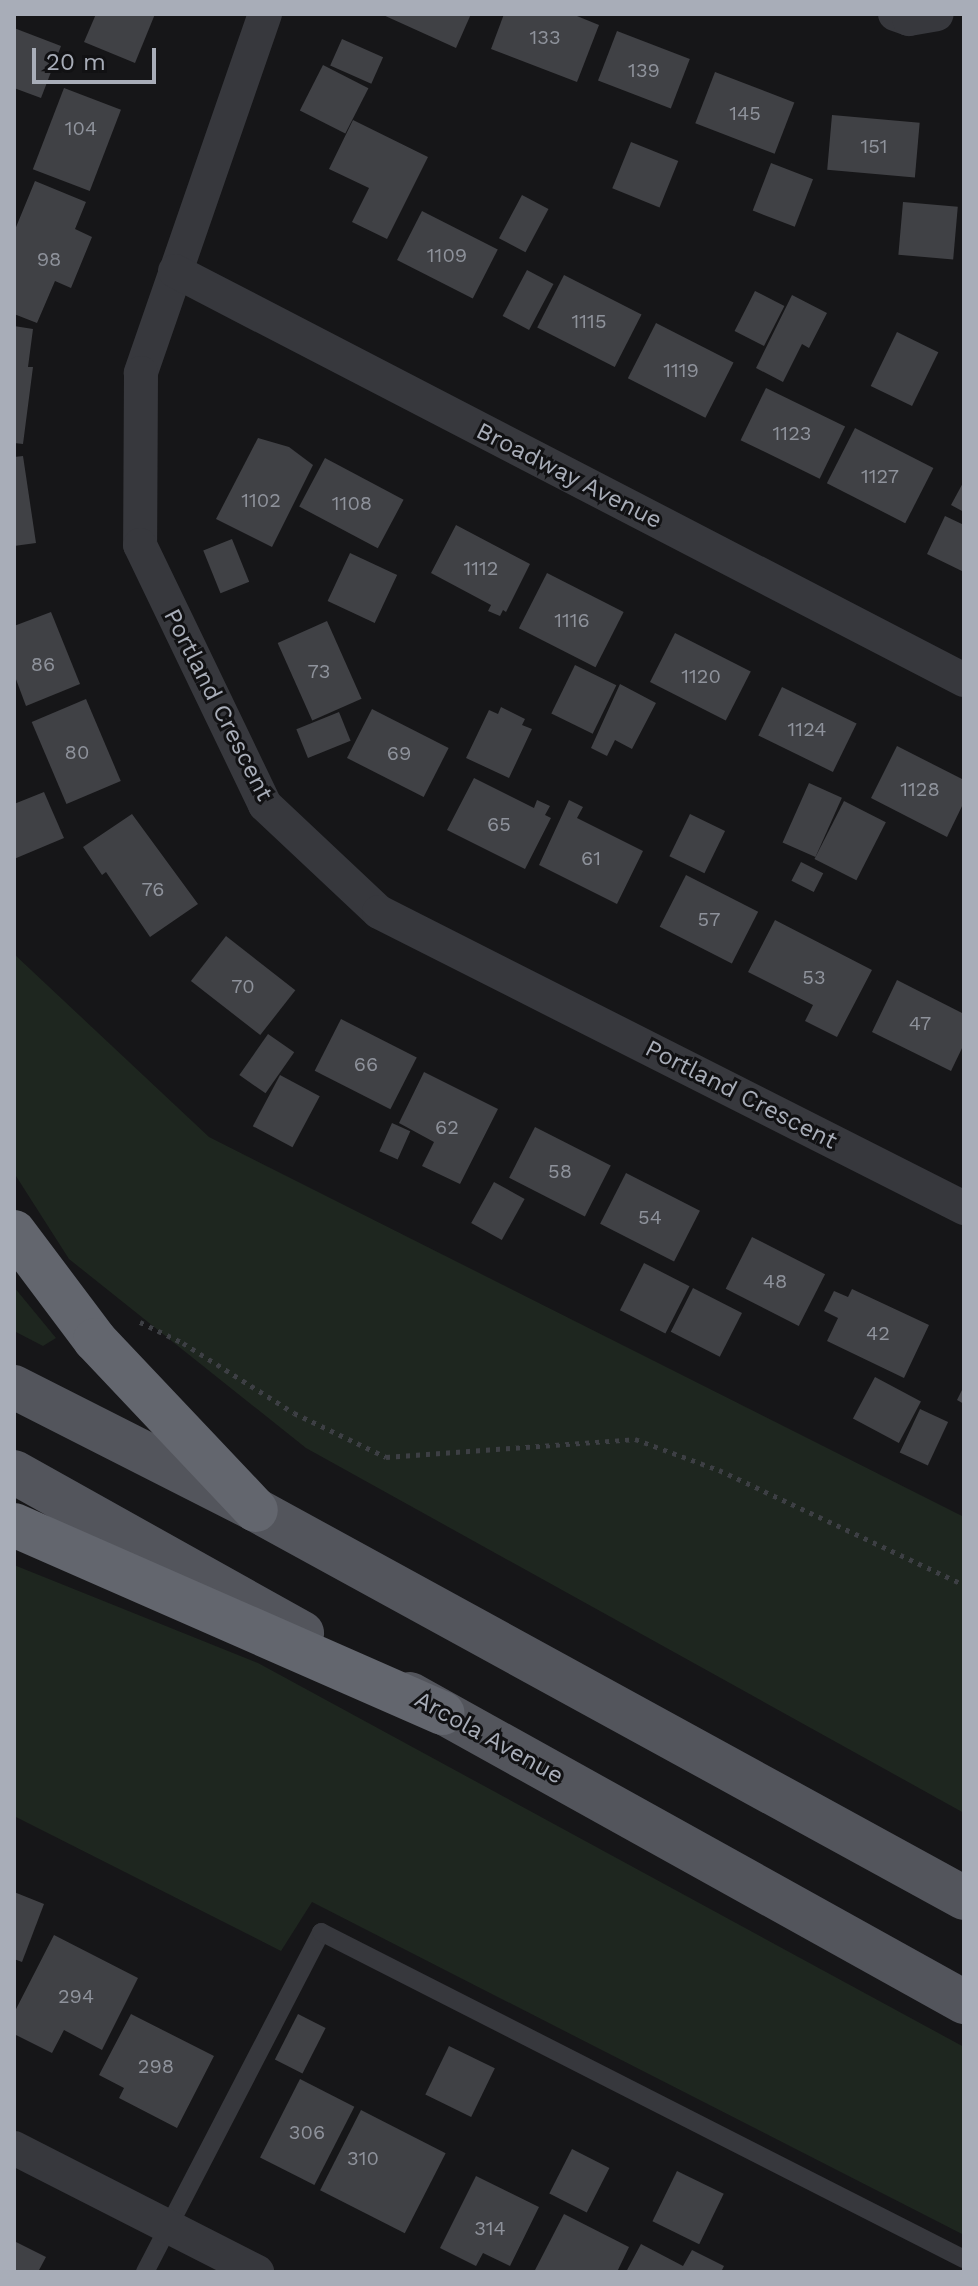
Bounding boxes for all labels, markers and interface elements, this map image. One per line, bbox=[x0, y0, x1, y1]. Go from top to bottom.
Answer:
house number: 133 bbox=[529, 25, 561, 49]
scale bar bbox=[36, 32, 160, 82]
text: 20 m bbox=[46, 48, 106, 76]
house number: 139 bbox=[628, 58, 660, 82]
house number: 145 bbox=[729, 101, 761, 125]
house number: 104 bbox=[65, 116, 97, 140]
house number: 151 bbox=[860, 134, 888, 158]
house number: 1109 bbox=[427, 243, 467, 267]
house number: 98 bbox=[37, 247, 61, 271]
house number: 1115 bbox=[571, 309, 607, 333]
house number: 1119 bbox=[663, 358, 699, 382]
street label: Broadway Avenue bbox=[471, 416, 667, 536]
house number: 1123 bbox=[773, 421, 811, 445]
house number: 1127 bbox=[861, 464, 899, 488]
house number: 1102 bbox=[241, 488, 281, 512]
house number: 1108 bbox=[332, 491, 372, 515]
house number: 1112 bbox=[463, 556, 499, 580]
street label: Portland Crescent bbox=[157, 604, 279, 806]
house number: 1116 bbox=[554, 608, 590, 632]
house number: 86 bbox=[31, 652, 55, 676]
house number: 73 bbox=[308, 659, 330, 683]
house number: 1120 bbox=[681, 664, 721, 688]
house number: 1124 bbox=[788, 717, 826, 741]
house number: 80 bbox=[65, 740, 89, 764]
house number: 69 bbox=[387, 741, 411, 765]
house number: 1128 bbox=[900, 777, 940, 801]
house number: 65 bbox=[487, 812, 511, 836]
house number: 61 bbox=[581, 846, 601, 870]
house number: 76 bbox=[142, 877, 164, 901]
house number: 57 bbox=[698, 907, 720, 931]
house number: 53 bbox=[802, 965, 826, 989]
house number: 70 bbox=[231, 974, 255, 998]
house number: 47 bbox=[909, 1011, 931, 1035]
street label: Portland Crescent bbox=[640, 1034, 842, 1156]
house number: 66 bbox=[354, 1052, 378, 1076]
house number: 62 bbox=[435, 1115, 459, 1139]
house number: 58 bbox=[548, 1159, 572, 1183]
house number: 54 bbox=[638, 1205, 662, 1229]
house number: 48 bbox=[763, 1269, 787, 1293]
house number: 42 bbox=[866, 1321, 890, 1345]
street label: Arcola Avenue bbox=[409, 1685, 569, 1791]
house number: 294 bbox=[58, 1984, 94, 2008]
house number: 298 bbox=[138, 2054, 174, 2078]
house number: 306 bbox=[289, 2120, 325, 2144]
house number: 310 bbox=[347, 2146, 379, 2170]
house number: 314 bbox=[474, 2216, 506, 2240]

